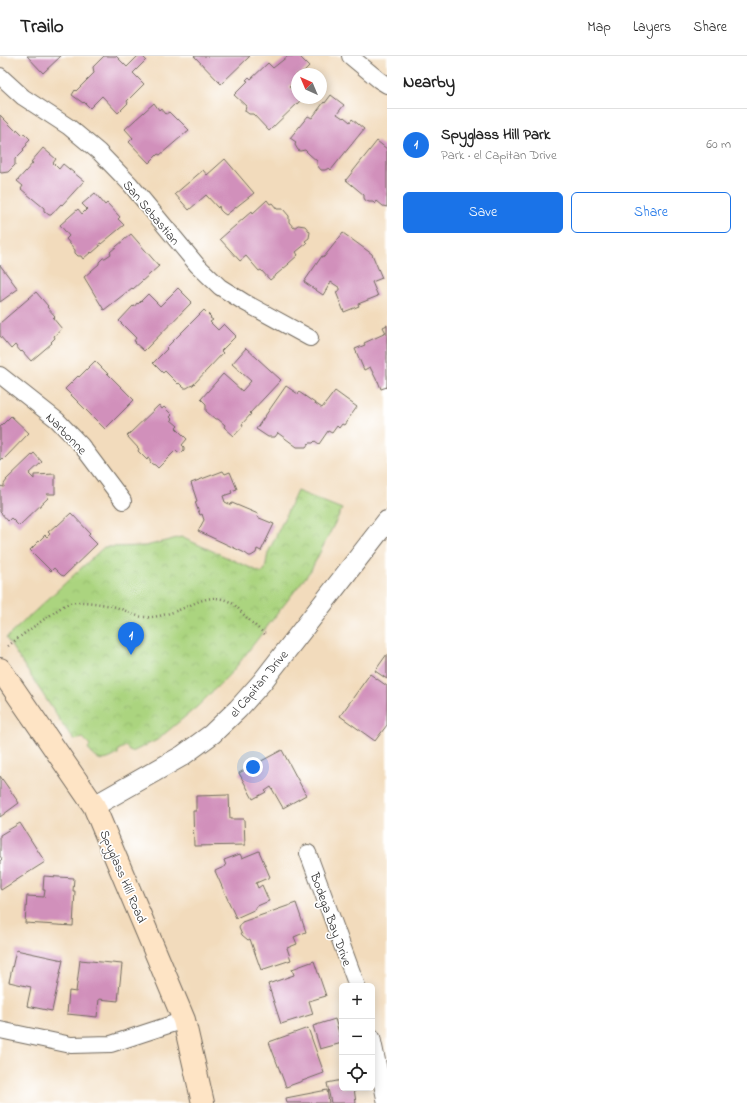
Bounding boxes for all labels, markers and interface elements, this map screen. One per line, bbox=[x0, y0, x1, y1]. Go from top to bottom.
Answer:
text: Trailo bbox=[20, 14, 64, 41]
text: Map bbox=[587, 17, 611, 38]
text: Layers bbox=[633, 17, 671, 38]
text: Share bbox=[693, 17, 727, 38]
north arrow bbox=[291, 68, 327, 104]
text: Nearby bbox=[403, 70, 455, 95]
text: Spyglass Hill Park bbox=[441, 124, 550, 146]
text: 1 bbox=[414, 135, 418, 154]
text: 60 m bbox=[706, 135, 731, 154]
text: Park · el Capitan Drive bbox=[441, 146, 557, 165]
street label: San Sebastian bbox=[118, 176, 184, 250]
button: Save bbox=[403, 192, 563, 233]
button: Share bbox=[571, 192, 731, 233]
street label: Narbonne bbox=[41, 409, 91, 460]
pin: 1 bbox=[118, 622, 144, 655]
street label: el Capitan Drive bbox=[225, 646, 293, 722]
your location bbox=[243, 757, 263, 777]
street label: Spyglass Hill Road bbox=[94, 827, 151, 927]
street label: Bodega Bay Drive bbox=[304, 869, 356, 969]
map controls bbox=[339, 983, 375, 1091]
button: + bbox=[339, 983, 375, 1019]
button: − bbox=[339, 1019, 375, 1055]
button: locate bbox=[339, 1055, 375, 1091]

